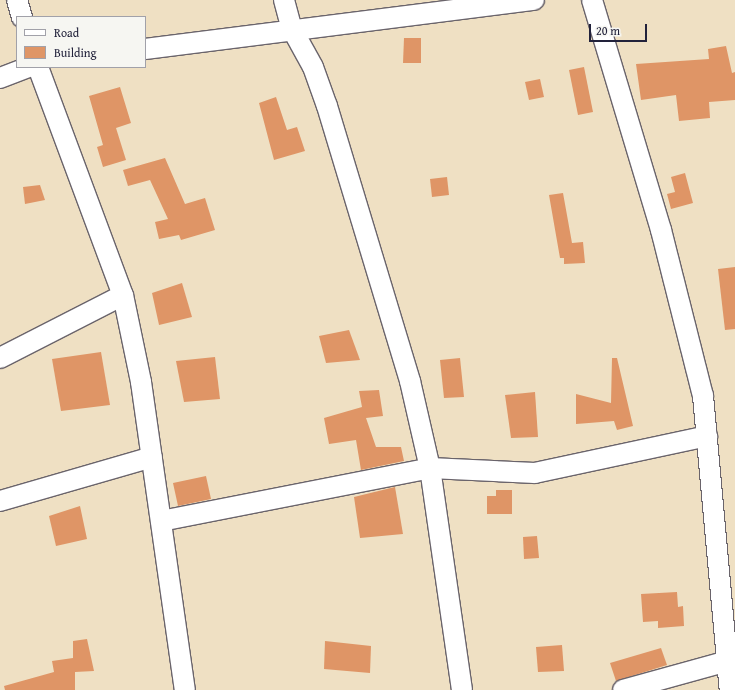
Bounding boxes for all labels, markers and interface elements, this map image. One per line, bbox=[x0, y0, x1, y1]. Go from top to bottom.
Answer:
legend bbox=[16, 16, 146, 68]
scale bar bbox=[591, 16, 649, 42]
text: 20 m bbox=[596, 22, 620, 39]
text: Road bbox=[54, 24, 79, 41]
text: Building bbox=[54, 44, 97, 61]

